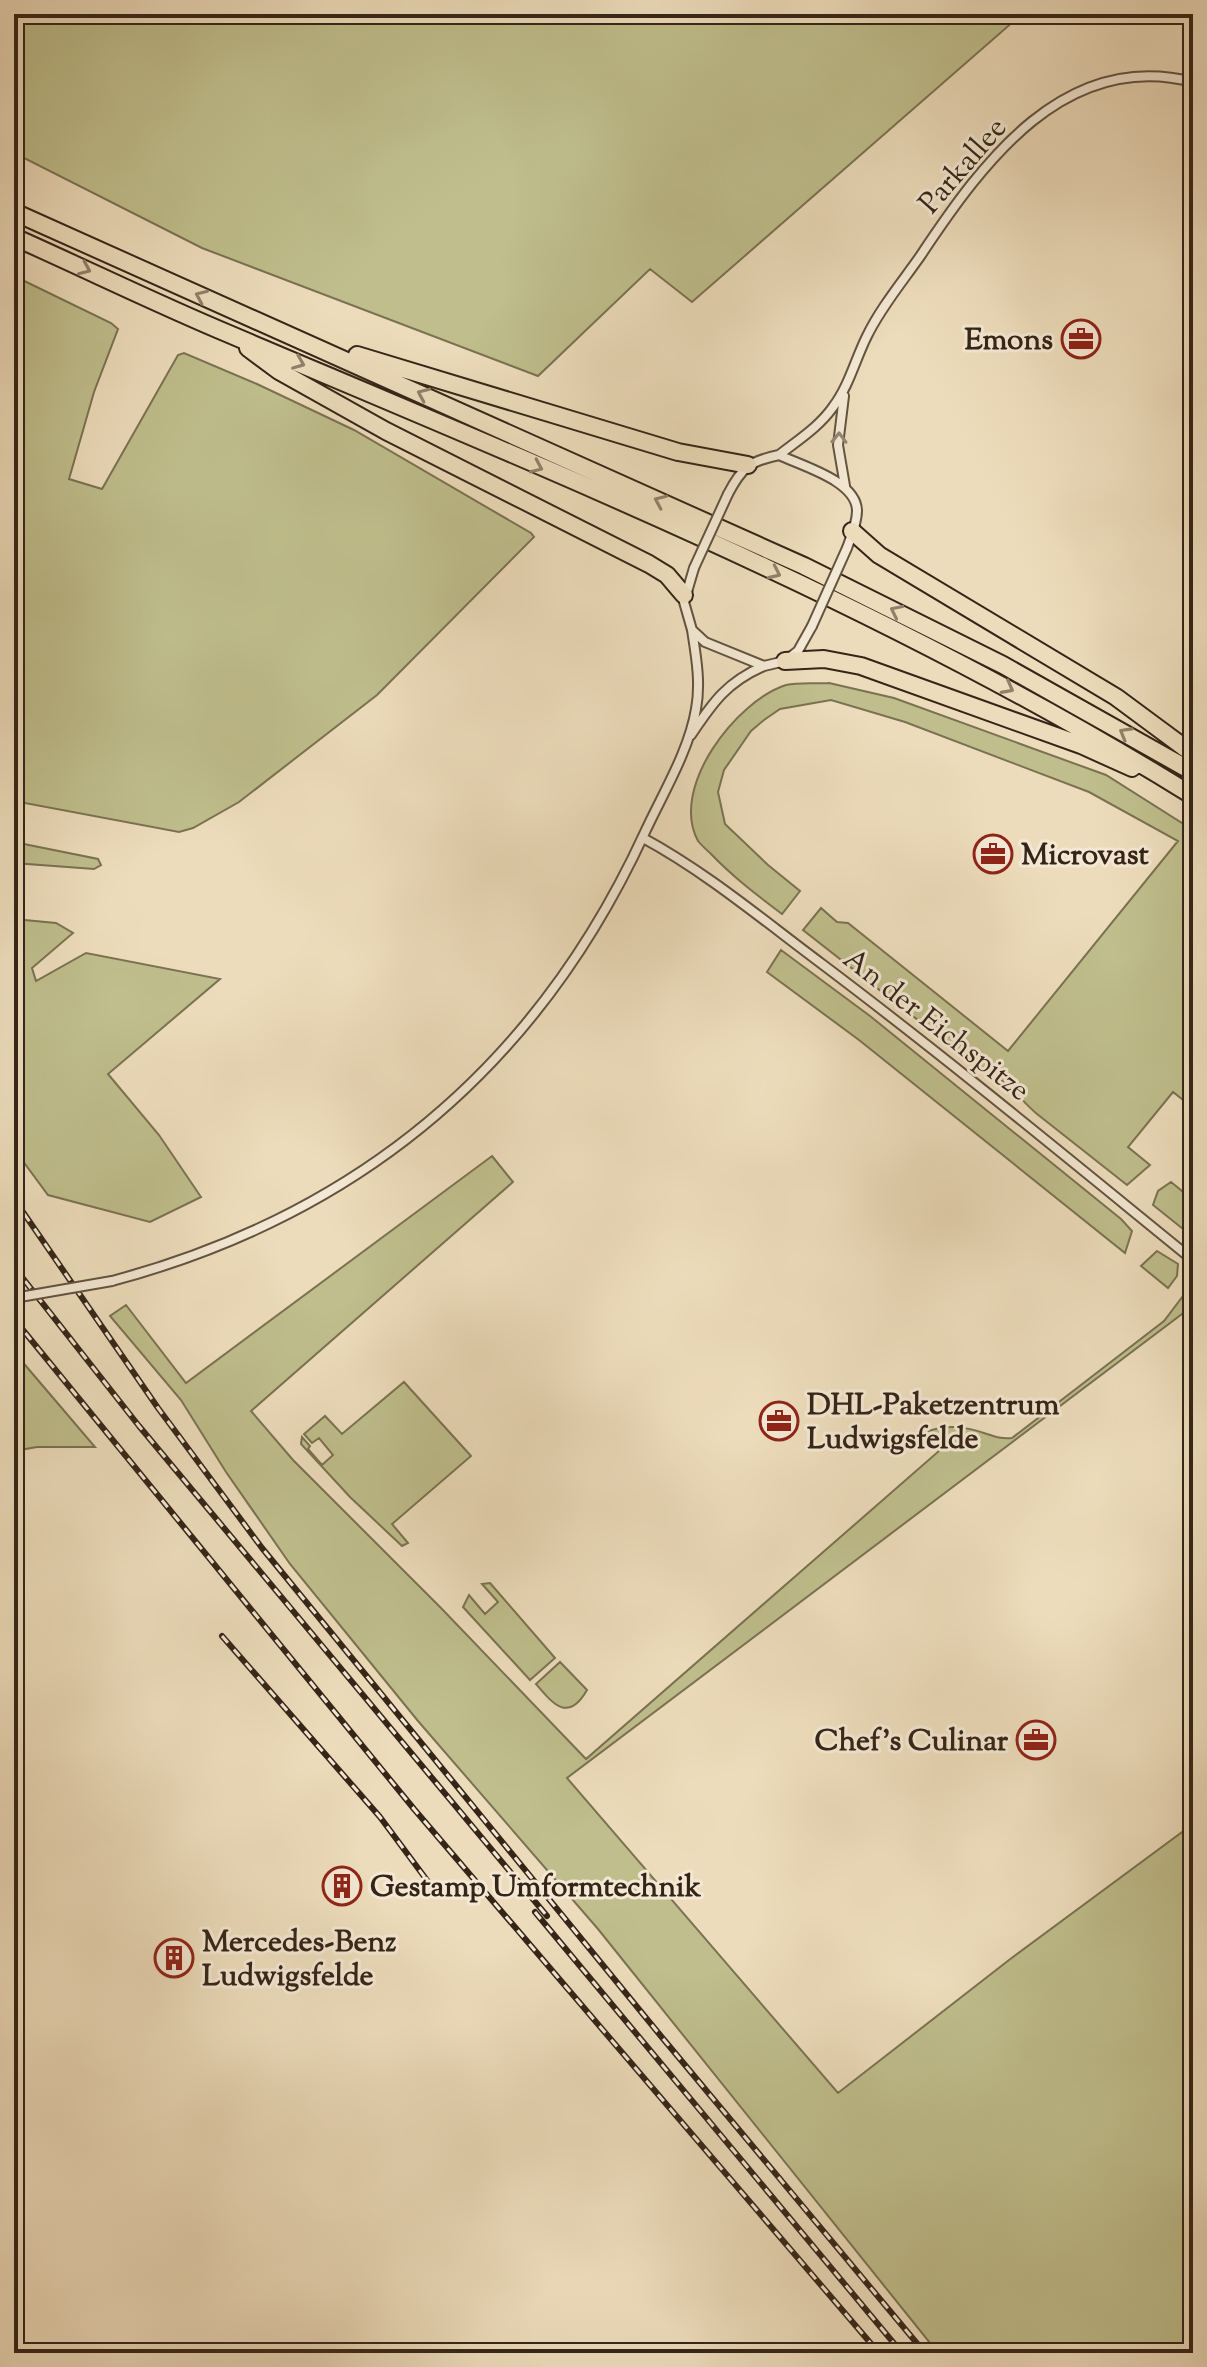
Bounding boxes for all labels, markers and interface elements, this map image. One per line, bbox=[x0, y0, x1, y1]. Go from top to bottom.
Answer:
street label: Parkallee bbox=[910, 109, 1018, 224]
one-way arrow bbox=[77, 259, 91, 275]
one-way arrow bbox=[195, 290, 209, 306]
office icon: Emons bbox=[1060, 318, 1102, 360]
place label: Emons bbox=[964, 320, 1053, 363]
one-way arrow bbox=[291, 353, 305, 370]
one-way arrow bbox=[417, 388, 431, 404]
one-way arrow bbox=[830, 431, 848, 443]
one-way arrow bbox=[529, 457, 543, 473]
one-way arrow bbox=[654, 495, 668, 511]
one-way arrow bbox=[766, 563, 781, 579]
one-way arrow bbox=[889, 605, 904, 620]
one-way arrow bbox=[1000, 678, 1014, 693]
one-way arrow bbox=[1120, 727, 1134, 743]
office icon: Microvast bbox=[972, 833, 1014, 875]
place label: Microvast bbox=[1021, 835, 1150, 878]
street label: An der Eichspitze bbox=[833, 939, 1038, 1113]
place label: DHL-Paketzentrum Ludwigsfelde bbox=[807, 1385, 1060, 1462]
office icon: DHL-Paketzentrum Ludwigsfelde bbox=[758, 1400, 800, 1442]
office icon: Chef's Culinar bbox=[1015, 1719, 1057, 1761]
place label: Chef's Culinar bbox=[814, 1721, 1009, 1764]
building icon: Gestamp Umformtechnik bbox=[321, 1865, 363, 1907]
place label: Gestamp Umformtechnik bbox=[370, 1867, 702, 1910]
place label: Mercedes-Benz Ludwigsfelde bbox=[202, 1922, 396, 1999]
building icon: Mercedes-Benz Ludwigsfelde bbox=[153, 1937, 195, 1979]

